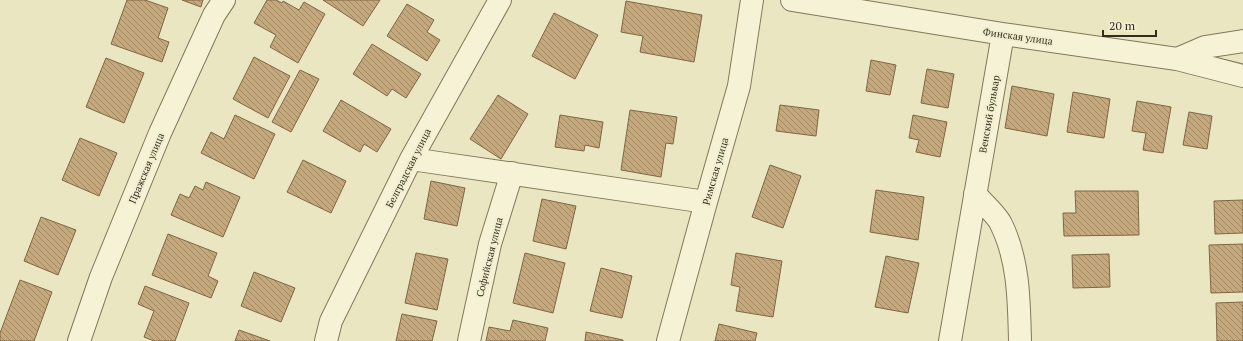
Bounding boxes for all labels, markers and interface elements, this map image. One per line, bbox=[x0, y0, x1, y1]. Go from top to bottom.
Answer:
scale bar bbox=[1103, 12, 1156, 38]
text: 20 m bbox=[1109, 18, 1136, 33]
street label: Финская улица bbox=[982, 25, 1054, 48]
street label: Венский бульвар bbox=[976, 74, 1003, 154]
street label: Белградская улица bbox=[383, 126, 434, 210]
street label: Пражская улица bbox=[126, 131, 167, 205]
street label: Римская улица bbox=[700, 136, 731, 206]
street label: Софийская улица bbox=[473, 216, 506, 298]

